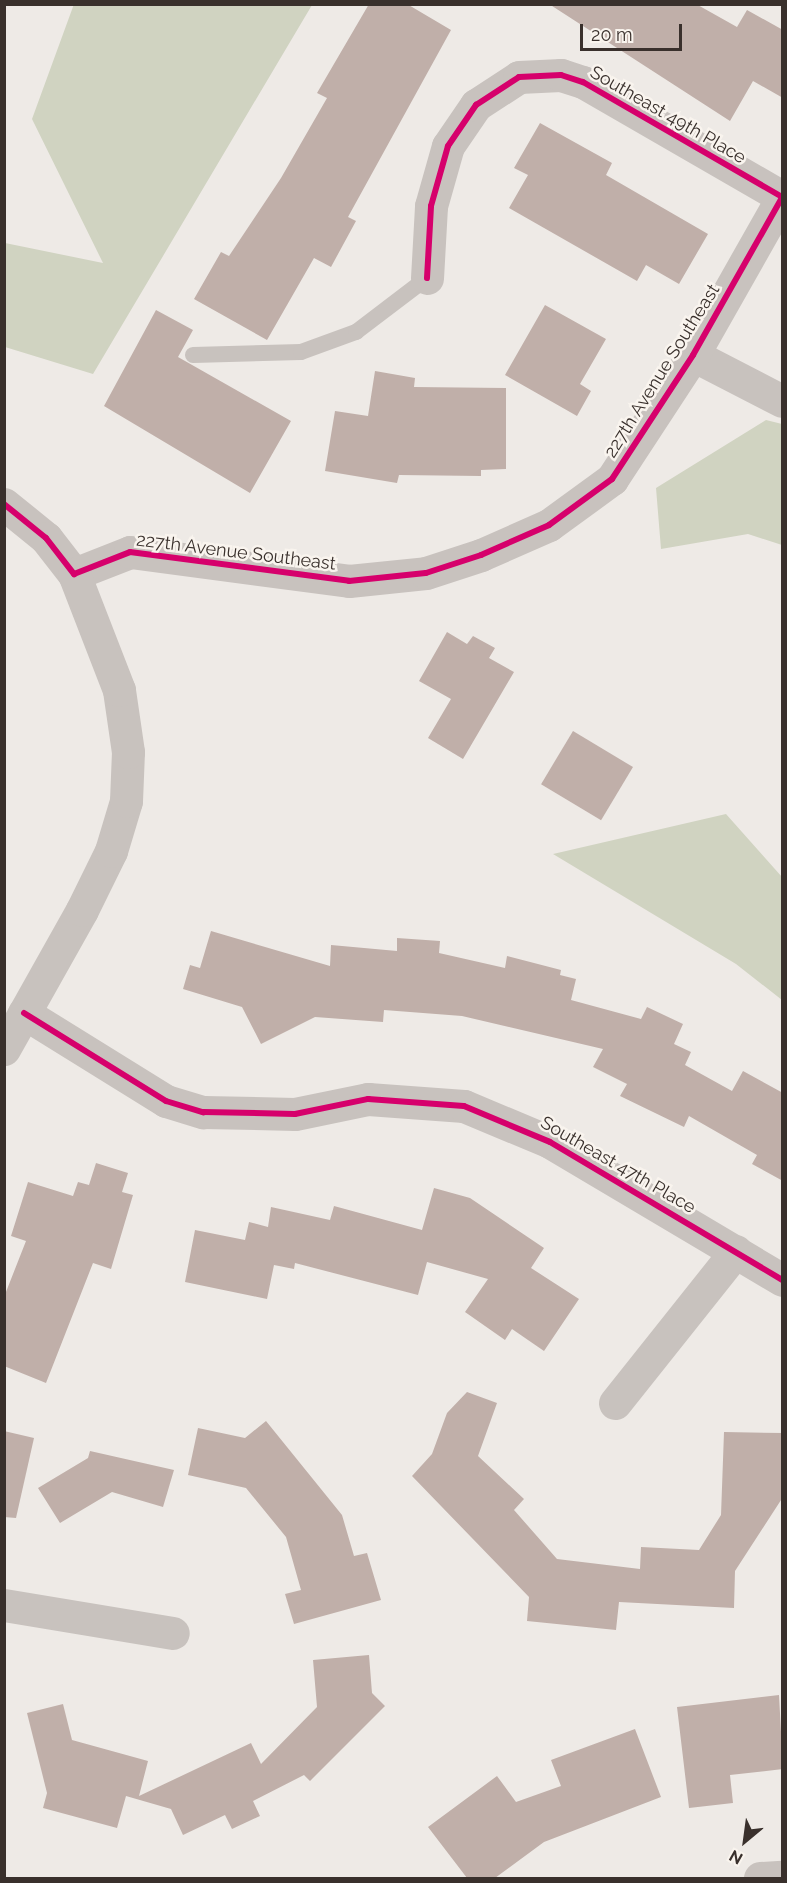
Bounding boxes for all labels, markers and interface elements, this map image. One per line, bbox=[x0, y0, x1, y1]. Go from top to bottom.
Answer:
scale bar bbox=[583, 12, 685, 50]
text: 20 m bbox=[591, 24, 633, 45]
street label: Southeast 49th Place bbox=[586, 62, 750, 168]
street label: 227th Avenue Southeast bbox=[600, 280, 724, 462]
street label: 227th Avenue Southeast bbox=[135, 529, 337, 575]
street label: Southeast 47th Place bbox=[537, 1112, 699, 1218]
north arrow bbox=[715, 1811, 775, 1871]
text: N bbox=[726, 1846, 746, 1868]

